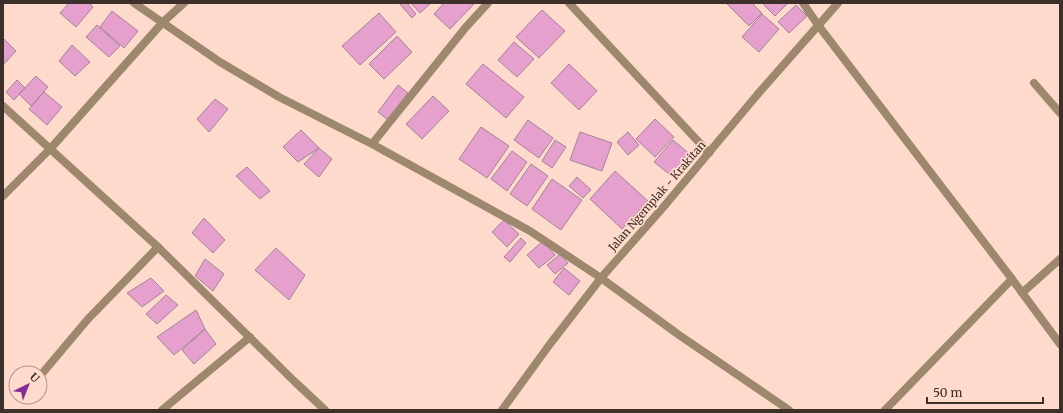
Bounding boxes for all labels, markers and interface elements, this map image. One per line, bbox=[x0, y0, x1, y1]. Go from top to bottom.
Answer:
street label: Jalan Ngemplak - Krakitan bbox=[605, 138, 709, 255]
north arrow bbox=[8, 365, 48, 405]
text: U bbox=[27, 370, 43, 386]
scale bar bbox=[927, 379, 1043, 405]
text: 50 m bbox=[933, 385, 962, 400]

